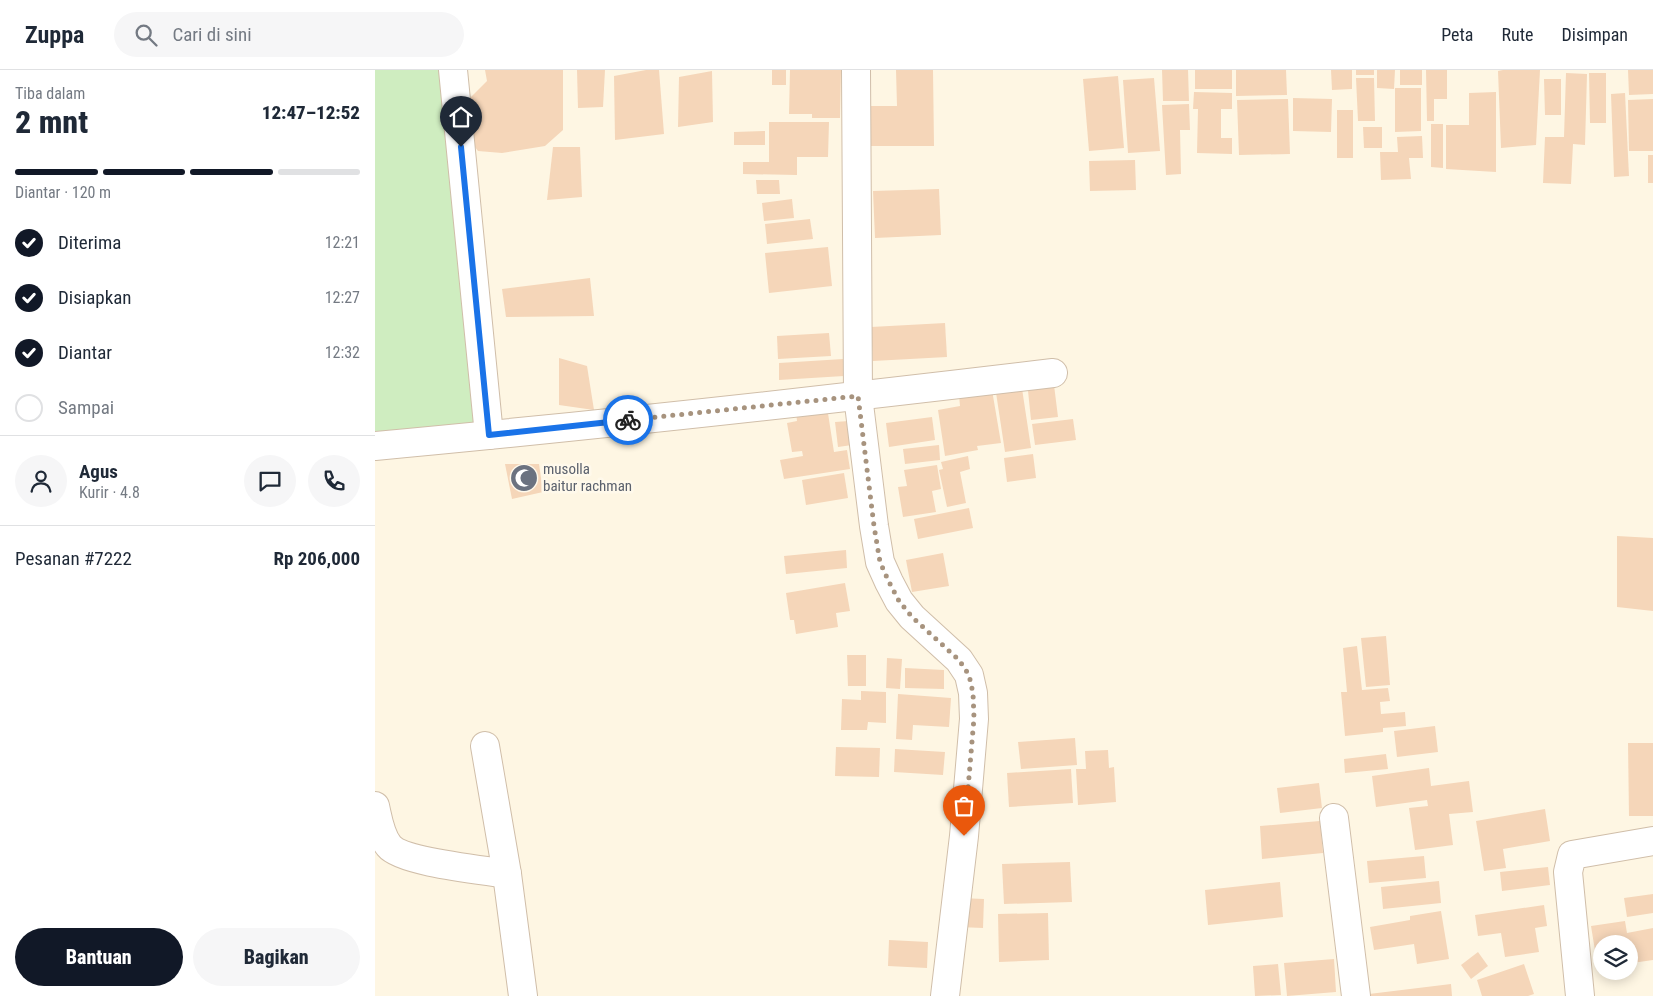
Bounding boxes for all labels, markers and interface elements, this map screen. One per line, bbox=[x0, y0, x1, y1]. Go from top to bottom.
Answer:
search box bbox=[114, 12, 464, 57]
text: Zuppa bbox=[25, 21, 84, 49]
icon: search bbox=[132, 21, 160, 49]
text: Cari di sini bbox=[172, 23, 252, 46]
text: Peta bbox=[1441, 24, 1473, 45]
text: Rute bbox=[1501, 24, 1533, 45]
text: Disimpan bbox=[1561, 24, 1628, 45]
text: Tiba dalam bbox=[15, 84, 85, 103]
pin bbox=[440, 96, 482, 147]
text: 12:47–12:52 bbox=[262, 101, 360, 124]
text: 2 mnt bbox=[15, 103, 88, 141]
icon: home bbox=[447, 103, 475, 131]
text: Diantar · 120 m bbox=[15, 183, 111, 202]
icon: check bbox=[15, 229, 43, 257]
text: Diterima bbox=[58, 231, 121, 254]
text: 12:21 bbox=[325, 233, 360, 252]
icon: check bbox=[15, 284, 43, 312]
text: Disiapkan bbox=[58, 286, 132, 309]
text: 12:27 bbox=[325, 288, 360, 307]
icon: check bbox=[15, 339, 43, 367]
text: Diantar bbox=[58, 341, 112, 364]
text: 12:32 bbox=[325, 343, 360, 362]
courier bbox=[603, 395, 653, 445]
text: Sampai bbox=[58, 396, 114, 419]
icon: bike bbox=[614, 406, 642, 434]
button: person bbox=[15, 455, 67, 507]
button: chat bbox=[244, 455, 296, 507]
button: phone bbox=[308, 455, 360, 507]
text: Agus bbox=[79, 460, 118, 483]
place label: musolla baitur rachman bbox=[543, 460, 632, 495]
mosque icon: musolla baitur rachman bbox=[509, 463, 539, 493]
text: Kurir · 4.8 bbox=[79, 483, 140, 502]
text: Pesanan #7222 bbox=[15, 547, 132, 570]
text: Rp 206,000 bbox=[273, 547, 360, 570]
pin bbox=[943, 785, 985, 836]
icon: bag bbox=[950, 792, 978, 820]
button: Bantuan bbox=[15, 928, 183, 986]
button: Bagikan bbox=[193, 928, 360, 986]
map controls bbox=[1593, 935, 1638, 980]
button: layers bbox=[1593, 935, 1638, 980]

